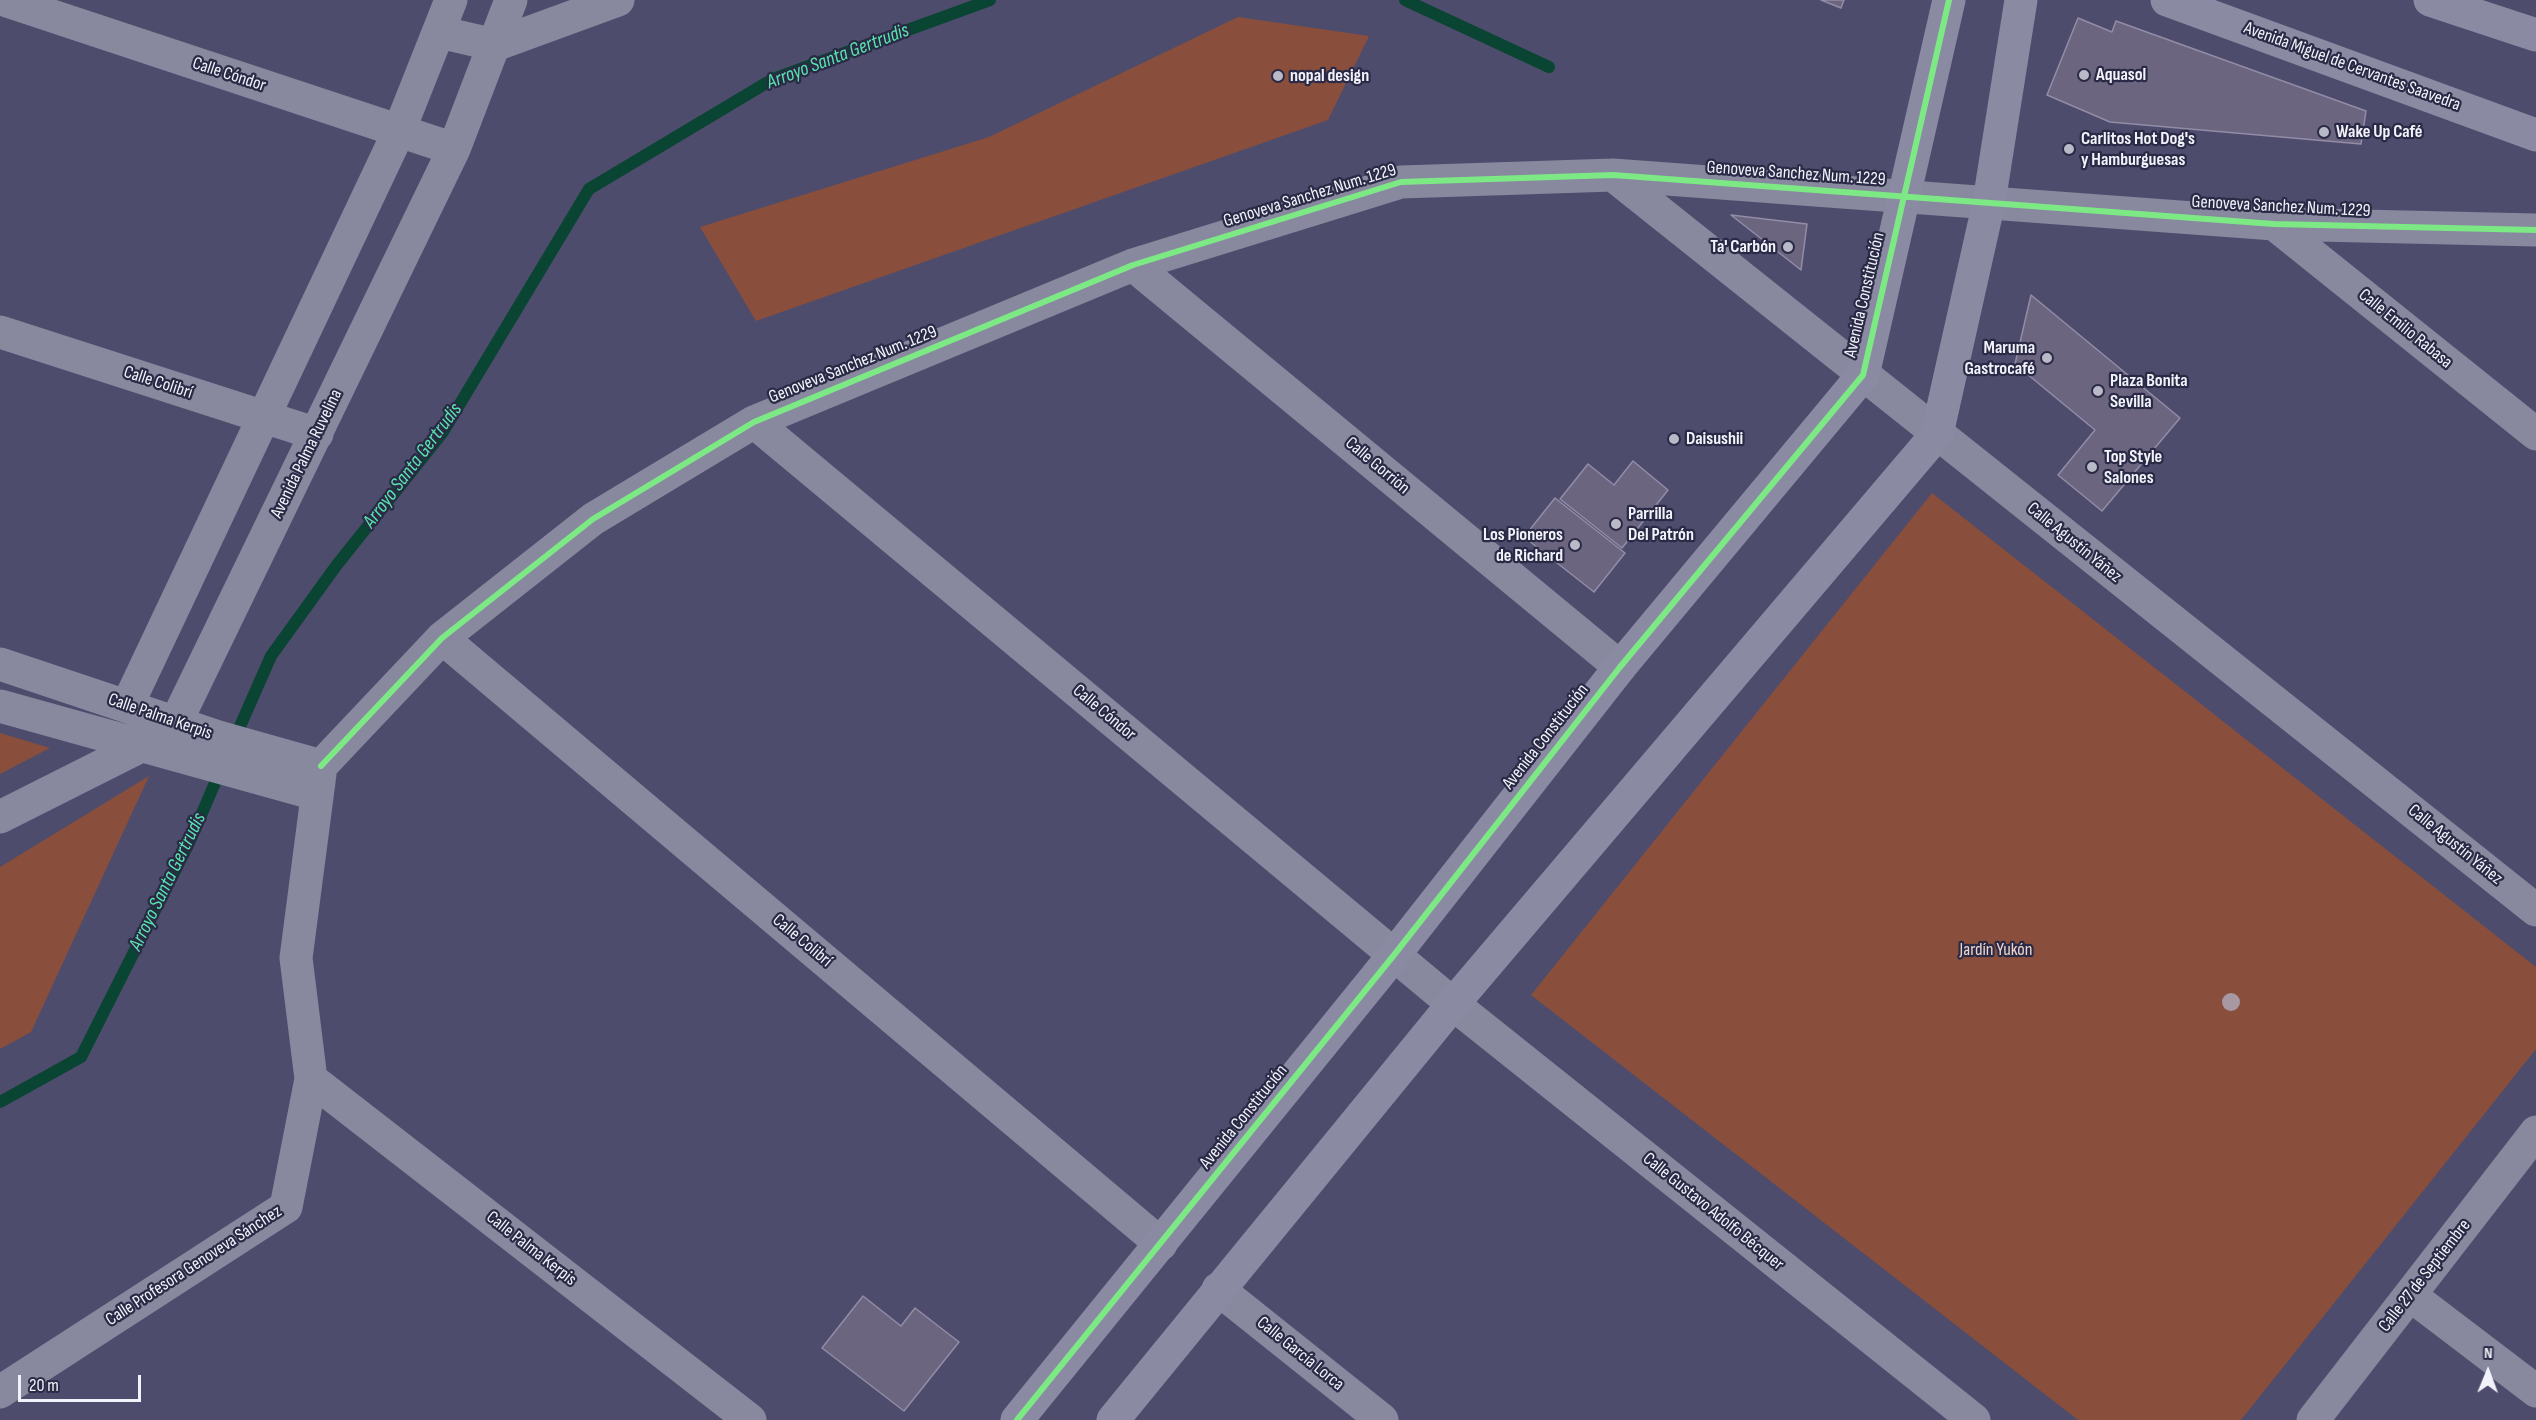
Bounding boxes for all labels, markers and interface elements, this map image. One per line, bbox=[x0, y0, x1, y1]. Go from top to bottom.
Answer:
street label: Avenida Miguel de Cervantes Saavedra bbox=[2241, 18, 2463, 116]
water label: Arroyo Santa Gertrudis bbox=[763, 19, 913, 95]
street label: Calle Cóndor bbox=[190, 53, 268, 97]
place label: Aquasol bbox=[2096, 64, 2146, 86]
place label: nopal design bbox=[1290, 65, 1369, 87]
marker: Aquasol bbox=[2077, 68, 2091, 82]
marker: nopal design bbox=[1271, 69, 1285, 83]
place label: Wake Up Café bbox=[2336, 121, 2423, 143]
marker: Wake Up Café bbox=[2317, 125, 2331, 139]
place label: Carlitos Hot Dog's y Hamburguesas bbox=[2081, 128, 2195, 170]
marker: Carlitos Hot Dog's y Hamburguesas bbox=[2062, 142, 2076, 156]
street label: Genoveva Sanchez Num. 1229 bbox=[1706, 157, 1886, 191]
street label: Genoveva Sanchez Num. 1229 bbox=[1221, 159, 1399, 233]
street label: Genoveva Sanchez Num. 1229 bbox=[2191, 192, 2371, 222]
street label: Avenida Constitución bbox=[1840, 230, 1890, 360]
place label: Ta' Carbón bbox=[1710, 236, 1776, 258]
marker: Ta' Carbón bbox=[1781, 240, 1795, 254]
street label: Calle Emilio Rabasa bbox=[2354, 285, 2456, 373]
street label: Genoveva Sanchez Num. 1229 bbox=[766, 321, 940, 409]
place label: Maruma Gastrocafé bbox=[1964, 337, 2035, 380]
marker: Maruma Gastrocafé bbox=[2040, 351, 2054, 365]
street label: Calle Colibrí bbox=[121, 362, 195, 404]
place label: Plaza Bonita Sevilla bbox=[2110, 370, 2188, 412]
marker: Plaza Bonita Sevilla bbox=[2091, 384, 2105, 398]
street label: Avenida Palma Ruvelina bbox=[266, 386, 348, 522]
water label: Arroyo Santa Gertrudis bbox=[358, 399, 468, 533]
place label: Daisushii bbox=[1686, 428, 1743, 450]
marker: Daisushii bbox=[1667, 432, 1681, 446]
street label: Calle Gorrión bbox=[1340, 433, 1414, 499]
place label: Top Style Salones bbox=[2104, 446, 2162, 488]
marker: Top Style Salones bbox=[2085, 460, 2099, 474]
street label: Calle Agustín Yáñez bbox=[2022, 498, 2126, 588]
place label: Parrilla Del Patrón bbox=[1628, 503, 1694, 546]
marker: Parrilla Del Patrón bbox=[1609, 517, 1623, 531]
place label: Los Pioneros de Richard bbox=[1483, 524, 1563, 566]
marker: Los Pioneros de Richard bbox=[1568, 538, 1582, 552]
street label: Calle Cóndor bbox=[1068, 680, 1140, 746]
street label: Avenida Constitución bbox=[1498, 680, 1594, 794]
street label: Calle Palma Kerpis bbox=[105, 689, 215, 745]
street label: Calle Agustín Yáñez bbox=[2403, 800, 2507, 890]
water label: Arroyo Santa Gertrudis bbox=[124, 809, 212, 955]
street label: Calle Colibrí bbox=[768, 910, 836, 972]
park label: Jardín Yukón bbox=[1960, 939, 2032, 961]
street label: Avenida Constitución bbox=[1195, 1061, 1293, 1173]
street label: Calle Gustavo Adolfo Bécquer bbox=[1638, 1148, 1788, 1276]
street label: Calle Profesora Genoveva Sánchez bbox=[102, 1201, 286, 1331]
street label: Calle Palma Kerpis bbox=[482, 1207, 580, 1291]
street label: Calle 27 de Septiembre bbox=[2374, 1215, 2476, 1337]
street label: Calle García Lorca bbox=[1252, 1312, 1348, 1396]
north arrow bbox=[2458, 1342, 2518, 1402]
text: N bbox=[2484, 1344, 2493, 1363]
scale bar bbox=[21, 1363, 144, 1401]
text: 20 m bbox=[29, 1375, 59, 1396]

